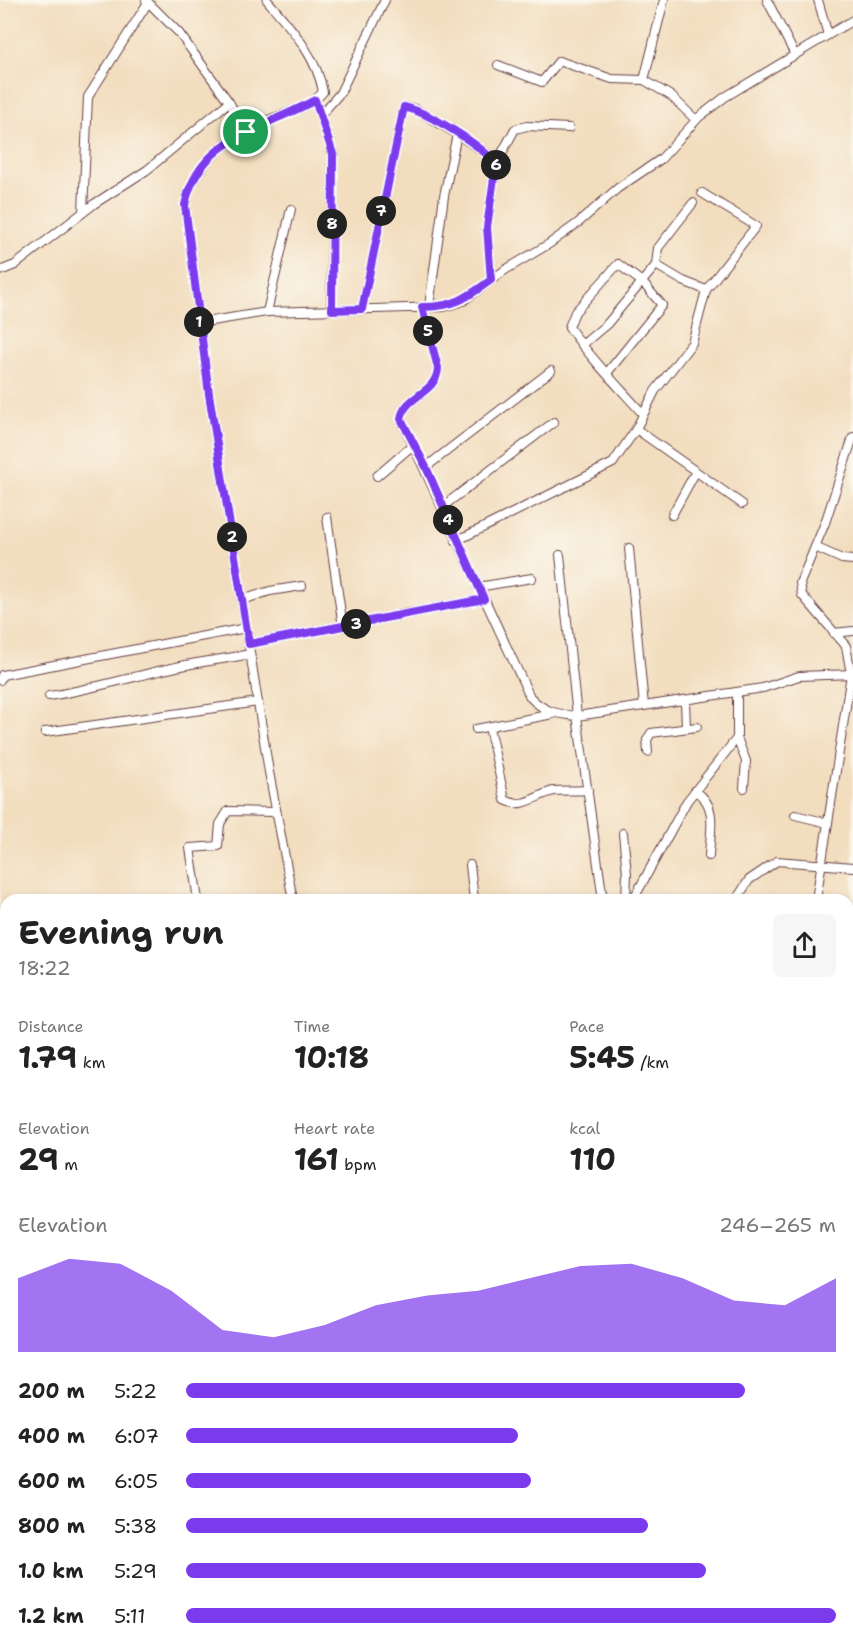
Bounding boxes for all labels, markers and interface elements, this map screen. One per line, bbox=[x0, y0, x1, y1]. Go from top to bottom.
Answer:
pin bbox=[220, 106, 271, 157]
icon: arrive bbox=[229, 115, 262, 148]
pin: 6 bbox=[481, 150, 511, 180]
text: 6 bbox=[490, 154, 502, 175]
pin: 7 bbox=[366, 196, 396, 226]
text: 7 bbox=[375, 200, 387, 221]
pin: 8 bbox=[317, 209, 347, 239]
text: 8 bbox=[326, 213, 338, 234]
pin: 1 bbox=[184, 307, 214, 337]
text: 1 bbox=[195, 311, 203, 332]
pin: 5 bbox=[413, 316, 443, 346]
text: 5 bbox=[423, 320, 433, 341]
pin: 4 bbox=[433, 505, 463, 535]
text: 4 bbox=[442, 509, 454, 530]
pin: 2 bbox=[217, 522, 247, 552]
text: 2 bbox=[226, 526, 238, 547]
pin: 3 bbox=[341, 609, 371, 639]
text: 3 bbox=[350, 613, 362, 634]
text: Evening run bbox=[18, 910, 224, 955]
button: share bbox=[773, 914, 836, 977]
text: 18:22 bbox=[18, 955, 71, 981]
text: Distance bbox=[18, 1016, 84, 1037]
text: Time bbox=[294, 1016, 330, 1037]
text: Pace bbox=[569, 1016, 605, 1037]
text: 1.79 bbox=[18, 1037, 77, 1078]
text: 10:18 bbox=[294, 1037, 369, 1078]
text: 5:45 bbox=[569, 1037, 635, 1078]
text: km bbox=[77, 1052, 105, 1073]
text: /km bbox=[635, 1052, 669, 1073]
text: Elevation bbox=[18, 1118, 90, 1139]
text: Heart rate bbox=[294, 1118, 375, 1139]
text: kcal bbox=[569, 1118, 600, 1139]
text: 29 bbox=[18, 1139, 59, 1180]
text: 161 bbox=[294, 1139, 339, 1180]
text: 110 bbox=[569, 1139, 616, 1180]
text: m bbox=[59, 1154, 78, 1175]
text: bpm bbox=[339, 1154, 376, 1175]
text: Elevation bbox=[18, 1212, 108, 1238]
text: 246–265 m bbox=[719, 1212, 836, 1238]
text: 200 m bbox=[18, 1378, 85, 1404]
text: 5:22 bbox=[114, 1378, 157, 1404]
text: 400 m bbox=[18, 1423, 85, 1449]
text: 6:07 bbox=[114, 1423, 159, 1449]
text: 600 m bbox=[18, 1468, 85, 1494]
text: 6:05 bbox=[114, 1468, 158, 1494]
text: 800 m bbox=[18, 1513, 85, 1539]
text: 5:38 bbox=[114, 1513, 157, 1539]
text: 1.0 km bbox=[18, 1558, 83, 1584]
text: 5:29 bbox=[114, 1558, 157, 1584]
text: 1.2 km bbox=[18, 1603, 84, 1629]
text: 5:11 bbox=[114, 1603, 146, 1629]

